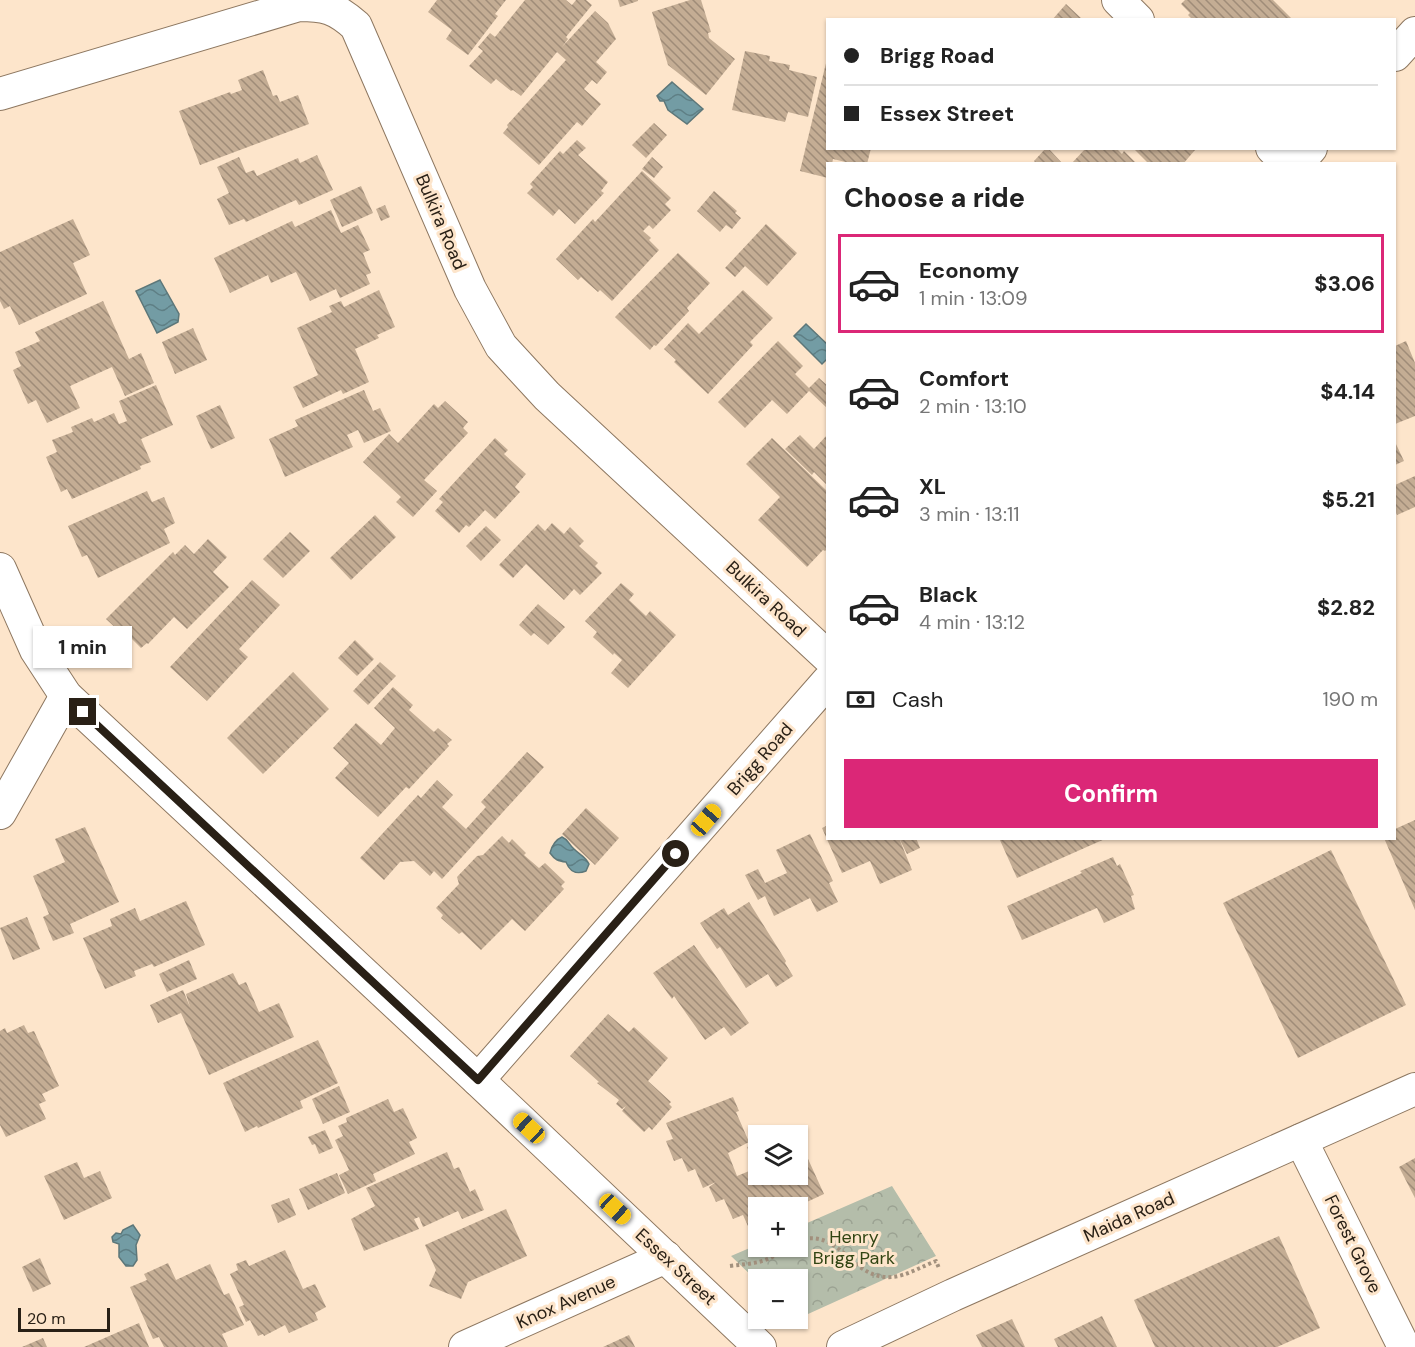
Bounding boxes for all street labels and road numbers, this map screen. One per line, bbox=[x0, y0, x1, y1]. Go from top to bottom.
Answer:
street label: Bulkira Road bbox=[410, 170, 472, 274]
street label: Bulkira Road bbox=[721, 556, 811, 642]
street label: Brigg Road bbox=[722, 718, 798, 800]
street label: Maida Road bbox=[1080, 1186, 1178, 1248]
street label: Forest Grove bbox=[1319, 1191, 1387, 1297]
street label: Essex Street bbox=[630, 1223, 722, 1311]
street label: Knox Avenue bbox=[513, 1269, 619, 1335]

